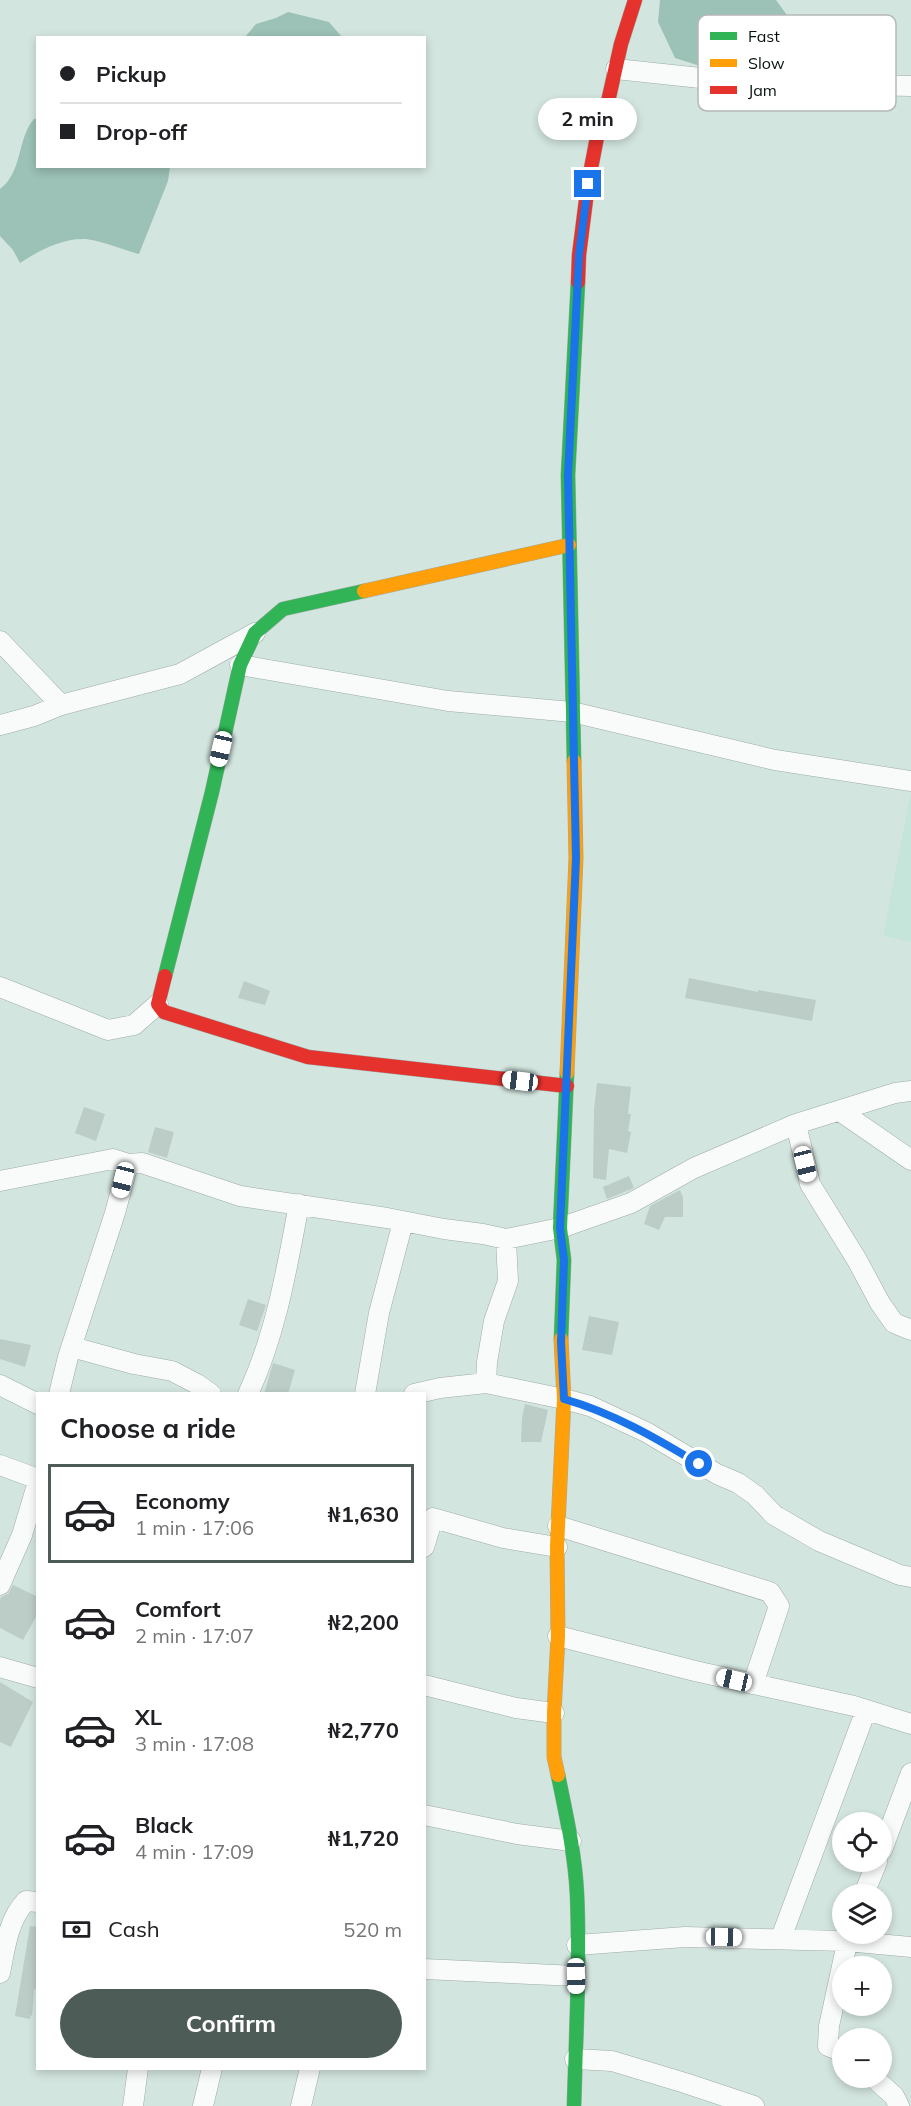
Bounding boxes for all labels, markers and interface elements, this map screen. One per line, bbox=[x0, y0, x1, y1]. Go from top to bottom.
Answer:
legend bbox=[698, 15, 896, 111]
text: Fast bbox=[748, 26, 780, 46]
text: Slow bbox=[748, 53, 785, 73]
text: Pickup bbox=[96, 60, 166, 88]
text: Jam bbox=[748, 80, 777, 100]
callout: 2 min bbox=[538, 97, 638, 139]
text: 2 min bbox=[561, 106, 614, 131]
text: Drop-off bbox=[96, 118, 187, 146]
route end bbox=[574, 170, 601, 197]
car bbox=[208, 729, 234, 769]
car bbox=[501, 1070, 539, 1092]
car bbox=[792, 1144, 818, 1184]
car bbox=[110, 1160, 136, 1200]
text: Choose a ride bbox=[60, 1411, 236, 1445]
route start bbox=[685, 1450, 712, 1477]
icon: car bbox=[63, 1487, 117, 1541]
text: Economy bbox=[135, 1487, 230, 1515]
text: ₦1,630 bbox=[328, 1500, 399, 1528]
text: 1 min · 17:06 bbox=[135, 1515, 254, 1540]
icon: car bbox=[63, 1595, 117, 1649]
text: Comfort bbox=[135, 1595, 221, 1623]
text: ₦2,200 bbox=[328, 1608, 399, 1636]
text: 2 min · 17:07 bbox=[135, 1623, 254, 1648]
car bbox=[714, 1667, 754, 1693]
icon: car bbox=[63, 1703, 117, 1757]
text: XL bbox=[135, 1703, 162, 1731]
text: ₦2,770 bbox=[328, 1716, 399, 1744]
text: 3 min · 17:08 bbox=[135, 1731, 254, 1756]
icon: car bbox=[63, 1811, 117, 1865]
text: Black bbox=[135, 1811, 193, 1839]
map controls bbox=[832, 1812, 892, 2088]
button: locate bbox=[832, 1812, 892, 1872]
text: ₦1,720 bbox=[328, 1824, 399, 1852]
text: 4 min · 17:09 bbox=[135, 1839, 254, 1864]
button: layers bbox=[832, 1884, 892, 1944]
icon: cash bbox=[60, 1913, 93, 1946]
text: Cash bbox=[108, 1915, 160, 1943]
text: 520 m bbox=[343, 1917, 402, 1942]
car bbox=[706, 1928, 742, 1946]
button: + bbox=[832, 1956, 892, 2016]
car bbox=[567, 1958, 585, 1994]
button: Confirm bbox=[60, 1989, 402, 2058]
button: − bbox=[832, 2028, 892, 2088]

